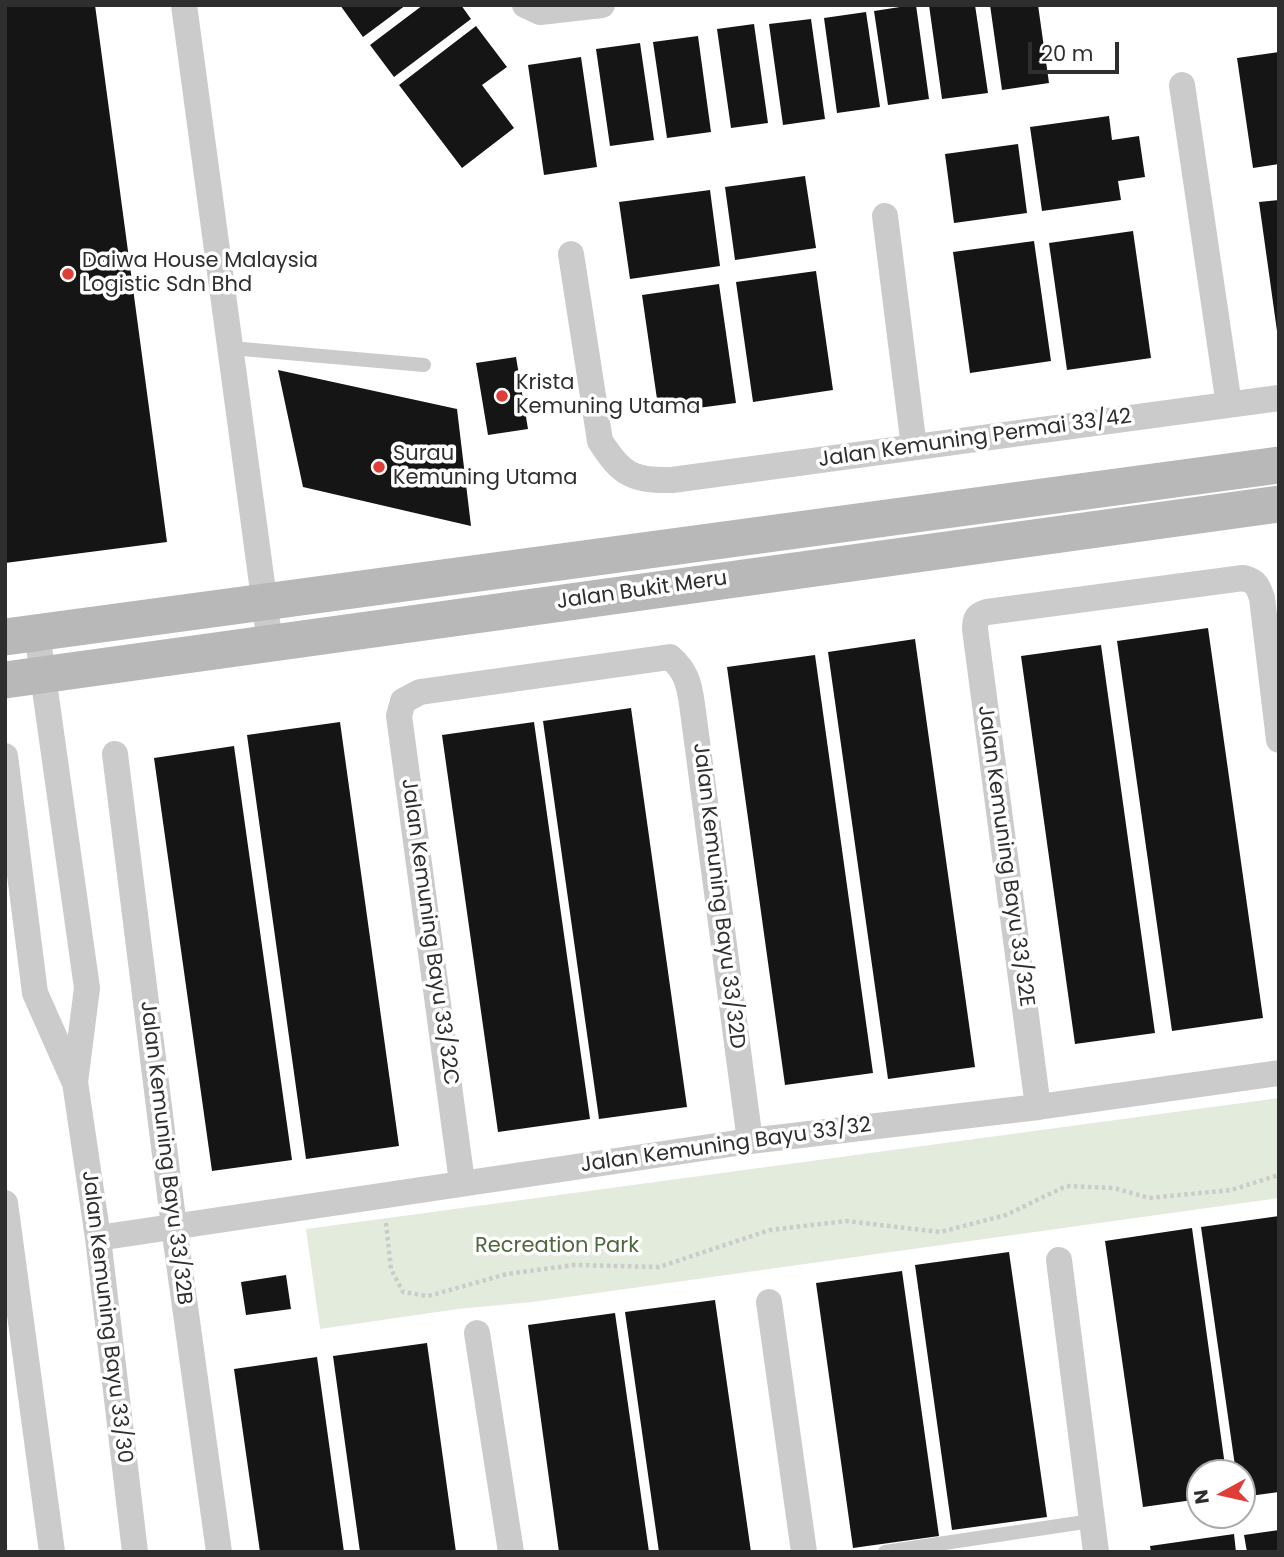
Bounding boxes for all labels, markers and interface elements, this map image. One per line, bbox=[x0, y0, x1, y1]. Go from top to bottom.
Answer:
scale bar bbox=[1032, 28, 1123, 72]
text: 20 m bbox=[1041, 39, 1094, 68]
place label: Daiwa House Malaysia Logistic Sdn Bhd bbox=[82, 249, 318, 299]
marker: Daiwa House Malaysia Logistic Sdn Bhd bbox=[60, 266, 76, 282]
place label: Krista Kemuning Utama bbox=[516, 371, 700, 421]
marker: Krista Kemuning Utama bbox=[494, 388, 510, 404]
street label: Jalan Kemuning Permai 33/42 bbox=[817, 405, 1133, 473]
place label: Surau Kemuning Utama bbox=[393, 442, 577, 492]
marker: Surau Kemuning Utama bbox=[371, 459, 387, 475]
street label: Jalan Bukit Meru bbox=[555, 567, 729, 615]
street label: Jalan Kemuning Bayu 33/32E bbox=[971, 704, 1039, 1008]
street label: Jalan Kemuning Bayu 33/32D bbox=[687, 742, 749, 1050]
street label: Jalan Kemuning Bayu 33/32C bbox=[395, 777, 463, 1087]
street label: Jalan Kemuning Bayu 33/32B bbox=[134, 999, 196, 1307]
street label: Jalan Kemuning Bayu 33/32 bbox=[579, 1113, 873, 1179]
street label: Jalan Kemuning Bayu 33/30 bbox=[76, 1169, 136, 1465]
park label: Recreation Park bbox=[475, 1234, 639, 1260]
north arrow bbox=[1186, 1459, 1256, 1529]
text: N bbox=[1187, 1488, 1216, 1506]

